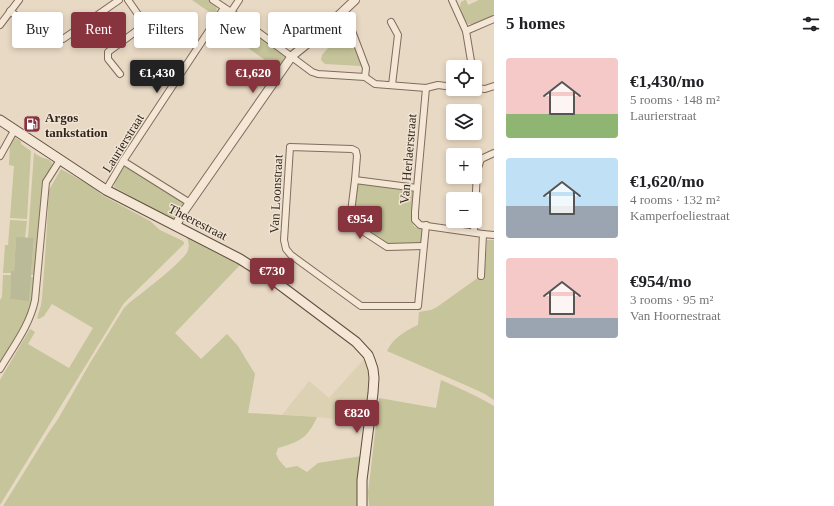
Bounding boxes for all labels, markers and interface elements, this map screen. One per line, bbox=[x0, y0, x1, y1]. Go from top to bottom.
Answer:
chip: Buy bbox=[12, 12, 63, 48]
chip: Rent bbox=[71, 12, 126, 48]
chip: Filters bbox=[134, 12, 198, 48]
chip: New bbox=[206, 12, 260, 48]
chip: Apartment bbox=[268, 12, 356, 48]
icon: filters bbox=[800, 13, 822, 35]
text: 5 homes bbox=[506, 14, 565, 33]
pin: €1,430 bbox=[124, 60, 190, 94]
pin: €1,620 bbox=[220, 60, 286, 94]
map controls bbox=[446, 60, 482, 228]
button: locate bbox=[446, 60, 482, 96]
text: €1,430 bbox=[139, 65, 175, 80]
text: €1,620 bbox=[235, 65, 271, 80]
text: €1,430/mo bbox=[630, 72, 704, 91]
icon: home bbox=[538, 74, 586, 122]
text: 5 rooms · 148 m² bbox=[630, 92, 720, 107]
button: layers bbox=[446, 104, 482, 140]
text: Laurierstraat bbox=[630, 108, 696, 123]
place label: Argos tankstation bbox=[45, 110, 109, 140]
street label: Laurierstraat bbox=[99, 111, 147, 175]
street label: Van Herlaerstraat bbox=[397, 113, 419, 205]
fuel station icon: Argos tankstation bbox=[22, 114, 42, 134]
button: + bbox=[446, 148, 482, 184]
street label: Van Loonstraat bbox=[266, 154, 286, 234]
text: €1,620/mo bbox=[630, 172, 704, 191]
icon: home bbox=[538, 174, 586, 222]
button: − bbox=[446, 192, 482, 228]
text: 4 rooms · 132 m² bbox=[630, 192, 720, 207]
street label: Theerestraat bbox=[166, 201, 230, 243]
pin: €954 bbox=[336, 206, 384, 240]
text: Kamperfoeliestraat bbox=[630, 208, 730, 223]
text: €954 bbox=[347, 211, 373, 226]
pin: €730 bbox=[248, 258, 296, 292]
text: €730 bbox=[259, 263, 285, 278]
text: €954/mo bbox=[630, 272, 691, 291]
icon: home bbox=[538, 274, 586, 322]
text: 3 rooms · 95 m² bbox=[630, 292, 713, 307]
text: Van Hoornestraat bbox=[630, 308, 721, 323]
pin: €820 bbox=[333, 400, 381, 434]
text: €820 bbox=[344, 405, 370, 420]

